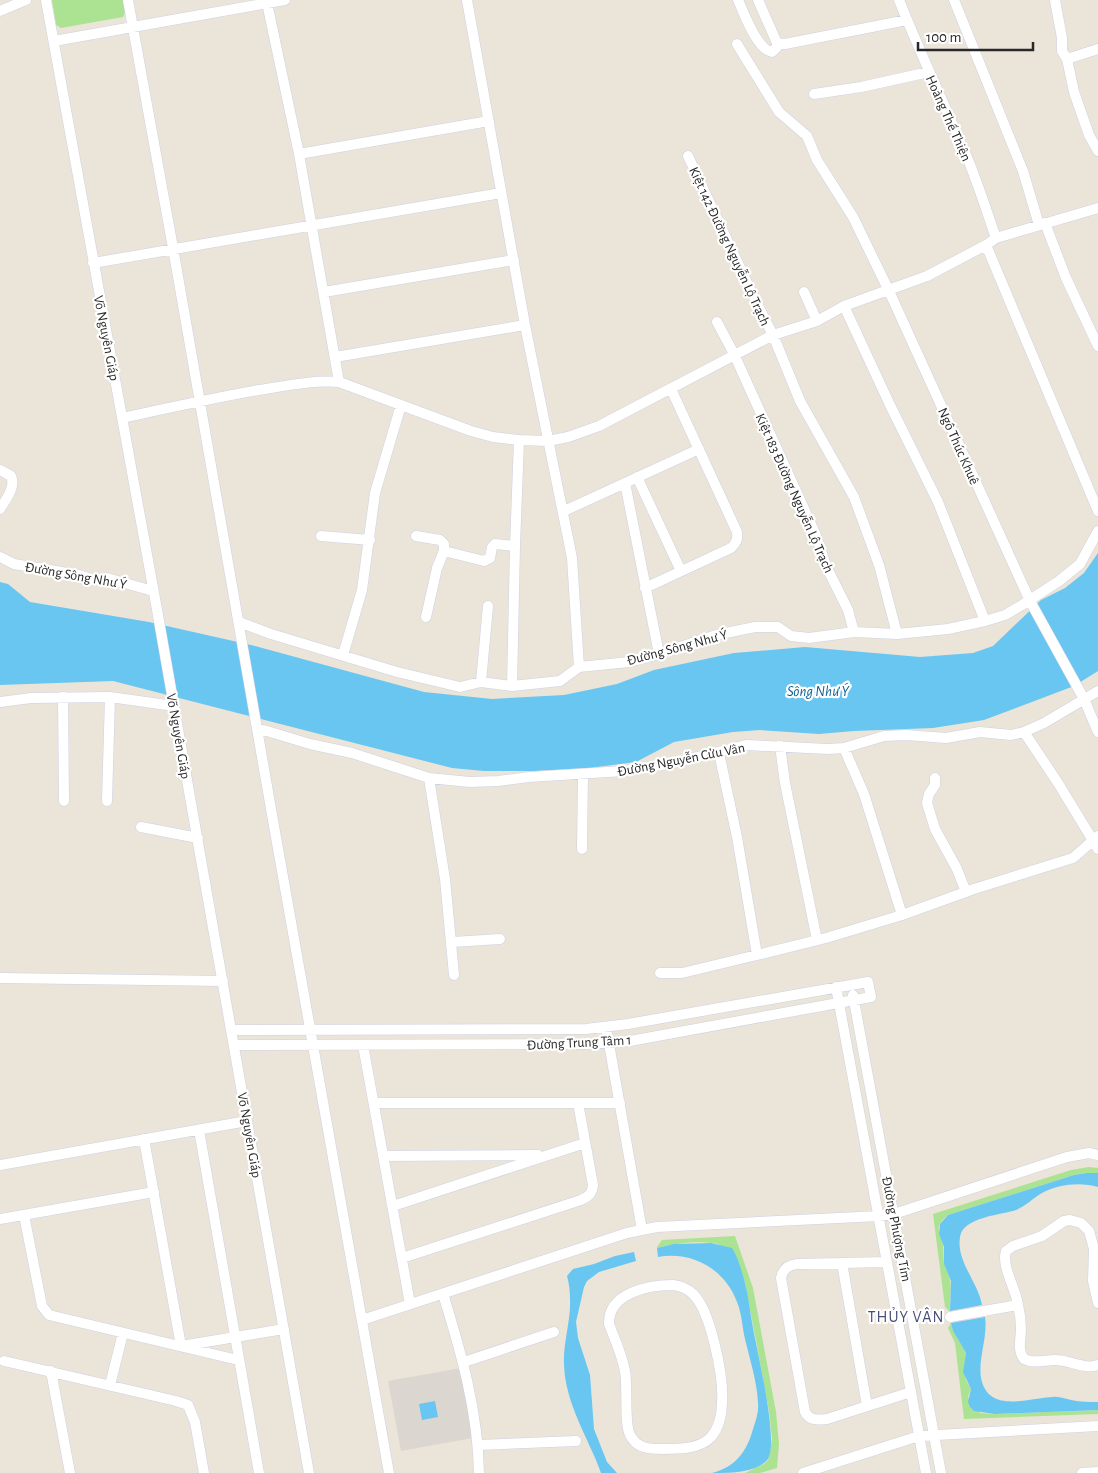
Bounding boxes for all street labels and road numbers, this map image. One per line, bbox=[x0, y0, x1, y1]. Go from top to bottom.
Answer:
street label: Hoàng Thế Thiện bbox=[923, 73, 974, 164]
street label: Kiệt 142 Đường Nguyễn Lộ Trạch bbox=[686, 164, 774, 328]
street label: Võ Nguyên Giáp bbox=[91, 294, 121, 382]
street label: Ngô Thúc Khuê bbox=[935, 406, 981, 487]
street label: Kiệt 183 Đường Nguyễn Lộ Trạch bbox=[753, 411, 837, 575]
street label: Đường Sông Như Ý bbox=[24, 557, 129, 592]
street label: Đường Sông Như Ý bbox=[625, 625, 730, 668]
street label: Võ Nguyên Giáp bbox=[164, 692, 192, 780]
street label: Đường Nguyễn Cửu Vân bbox=[616, 739, 746, 779]
street label: Đường Trung Tâm 1 bbox=[526, 1033, 632, 1053]
street label: Võ Nguyên Giáp bbox=[235, 1091, 263, 1179]
street label: Đường Phượng Tím bbox=[879, 1175, 913, 1283]

